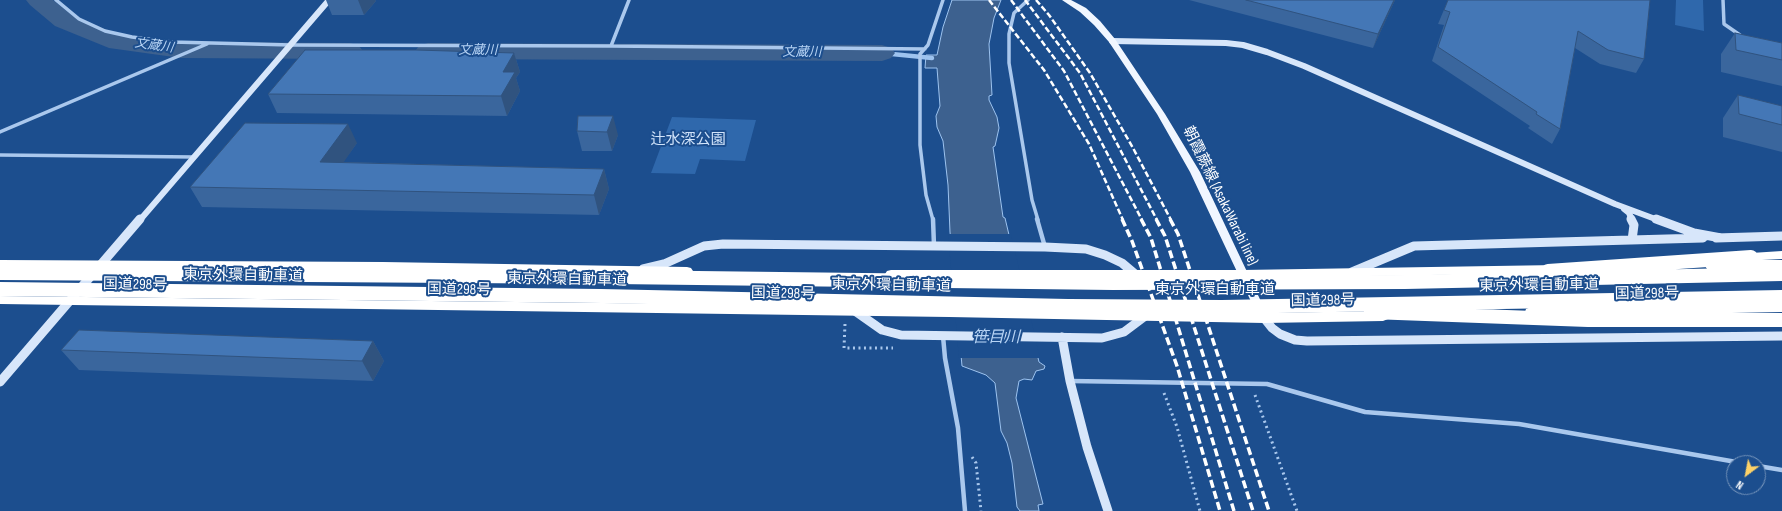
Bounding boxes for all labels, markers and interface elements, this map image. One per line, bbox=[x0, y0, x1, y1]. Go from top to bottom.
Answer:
water label: 文蔵川 bbox=[134, 36, 174, 56]
water label: 文蔵川 bbox=[459, 43, 497, 59]
water label: 文蔵川 bbox=[783, 45, 821, 61]
street label: 朝霞蕨線 (AsakaWarabi line) bbox=[1178, 123, 1262, 269]
park label: 辻水深公園 bbox=[651, 131, 725, 149]
street label: 東京外環自動車道 bbox=[183, 266, 303, 286]
street label: 東京外環自動車道 bbox=[507, 270, 627, 290]
street label: 国道298号 bbox=[103, 275, 167, 295]
street label: 東京外環自動車道 bbox=[831, 276, 951, 296]
street label: 東京外環自動車道 bbox=[1479, 276, 1599, 296]
street label: 国道298号 bbox=[427, 280, 491, 300]
street label: 東京外環自動車道 bbox=[1155, 281, 1275, 299]
street label: 国道298号 bbox=[751, 284, 815, 304]
street label: 国道298号 bbox=[1615, 284, 1679, 304]
street label: 国道298号 bbox=[1291, 291, 1355, 311]
water label: 笹目川 bbox=[972, 328, 1020, 348]
north arrow bbox=[1726, 455, 1766, 495]
text: N bbox=[1734, 478, 1746, 492]

